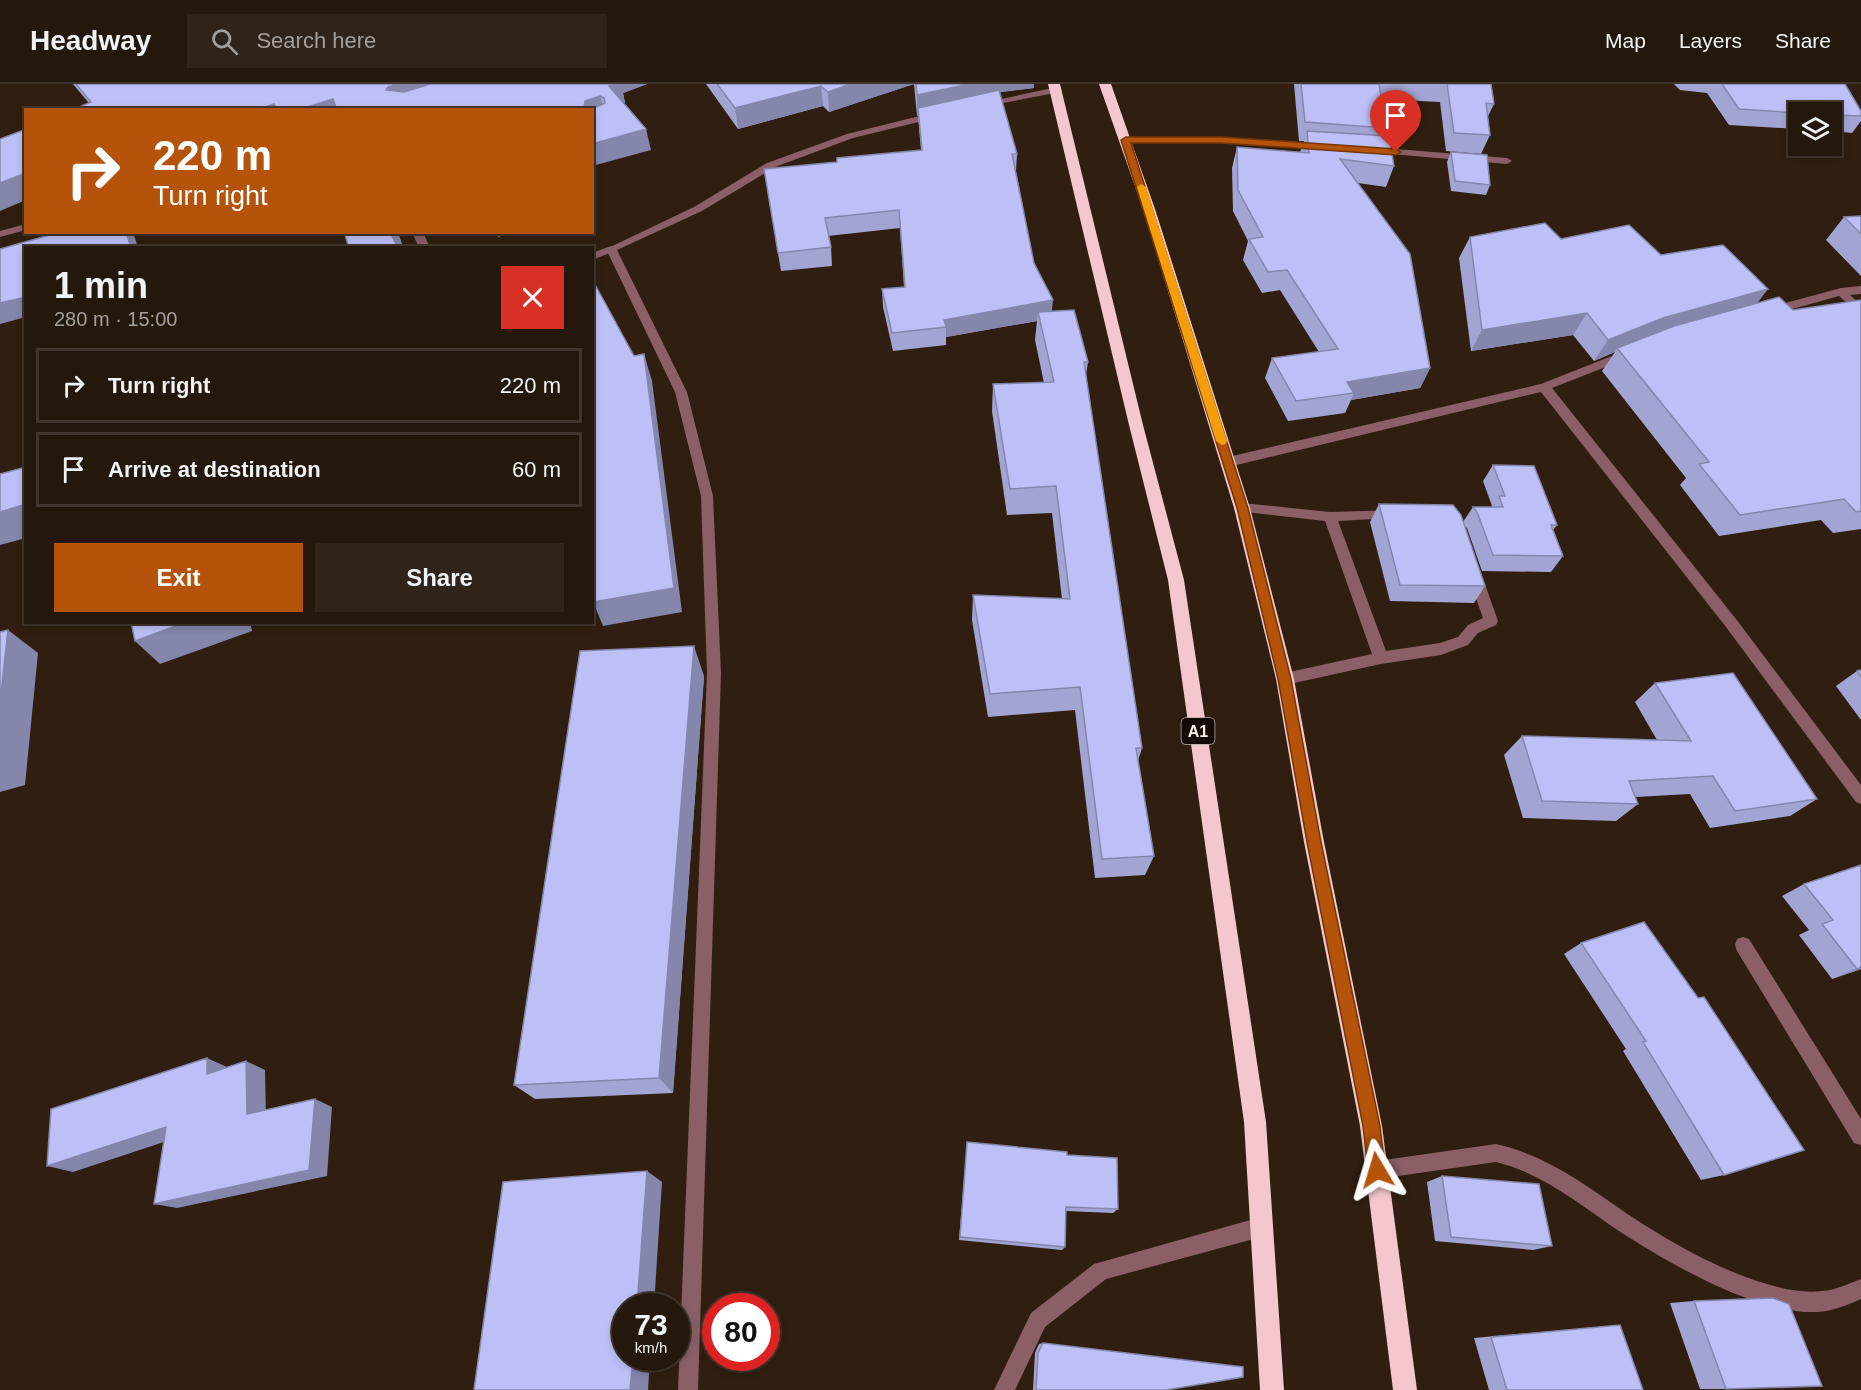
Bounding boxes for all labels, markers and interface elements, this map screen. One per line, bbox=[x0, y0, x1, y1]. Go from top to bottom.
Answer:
search box bbox=[187, 14, 607, 68]
text: Headway bbox=[30, 25, 151, 56]
icon: search bbox=[208, 25, 241, 58]
text: Search here bbox=[256, 28, 376, 53]
text: Map bbox=[1605, 29, 1646, 52]
text: Layers bbox=[1679, 29, 1742, 52]
text: Share bbox=[1775, 29, 1831, 52]
pin bbox=[1370, 90, 1421, 152]
icon: arrive bbox=[1379, 99, 1412, 132]
map controls bbox=[1788, 102, 1842, 156]
button: layers bbox=[1788, 102, 1842, 156]
icon: right bbox=[54, 132, 132, 210]
text: 220 m bbox=[153, 132, 272, 179]
text: Turn right bbox=[153, 181, 268, 211]
text: 1 min bbox=[54, 265, 148, 306]
button: close bbox=[501, 266, 564, 329]
text: 280 m · 15:00 bbox=[54, 308, 177, 330]
icon: right bbox=[57, 369, 90, 402]
text: Turn right bbox=[108, 373, 210, 398]
text: 220 m bbox=[500, 373, 561, 398]
icon: arrive bbox=[57, 453, 90, 486]
text: Arrive at destination bbox=[108, 457, 321, 482]
text: 60 m bbox=[512, 457, 561, 482]
button: Exit bbox=[54, 543, 303, 612]
button: Share bbox=[315, 543, 564, 612]
road number: A1 bbox=[1182, 718, 1214, 744]
position arrow bbox=[1345, 1138, 1409, 1202]
speed limit sign: 80 bbox=[702, 1293, 780, 1371]
text: 73 bbox=[634, 1308, 668, 1341]
text: km/h bbox=[635, 1339, 667, 1356]

